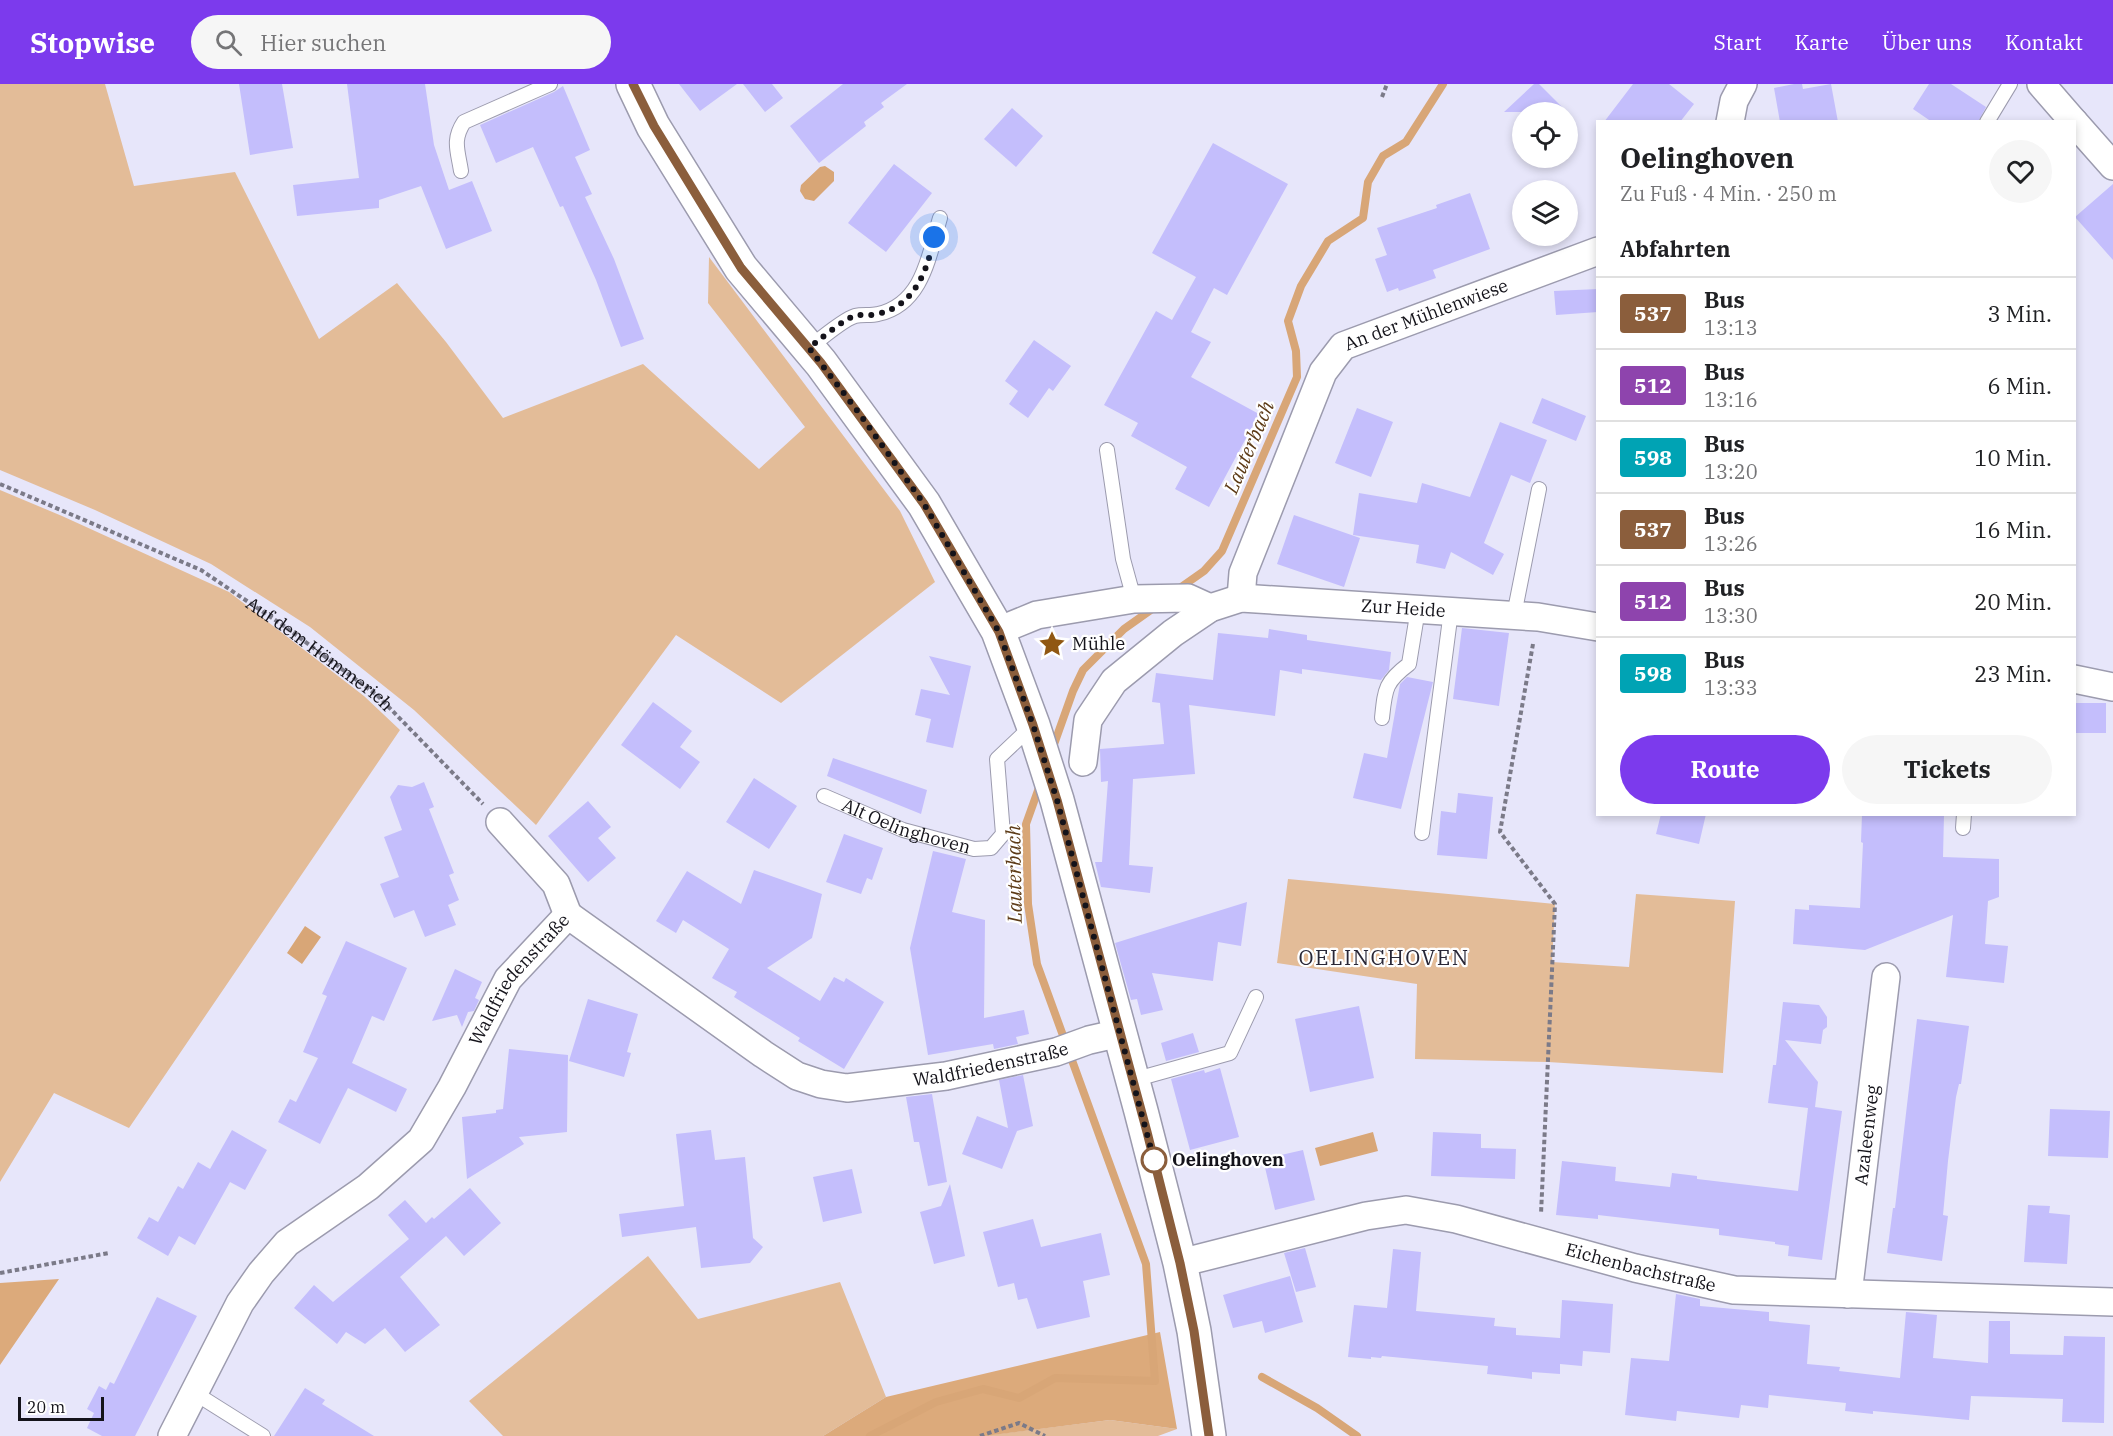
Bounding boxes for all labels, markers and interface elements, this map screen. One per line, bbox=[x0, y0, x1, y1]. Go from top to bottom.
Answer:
search box bbox=[191, 15, 611, 69]
text: Stopwise bbox=[30, 24, 155, 61]
icon: search bbox=[212, 26, 245, 59]
text: Hier suchen bbox=[260, 28, 386, 57]
text: Start bbox=[1713, 28, 1762, 56]
text: Karte bbox=[1795, 28, 1849, 56]
text: Über uns bbox=[1882, 28, 1972, 56]
text: Kontakt bbox=[2005, 28, 2083, 56]
map controls bbox=[1512, 102, 1578, 246]
button: locate bbox=[1512, 102, 1578, 168]
text: Oelinghoven bbox=[1620, 139, 1794, 176]
button: heart bbox=[1989, 140, 2052, 203]
button: layers bbox=[1512, 180, 1578, 246]
text: Zu Fuß · 4 Min. · 250 m bbox=[1620, 180, 1837, 207]
your location bbox=[919, 222, 949, 252]
text: Abfahrten bbox=[1620, 234, 1731, 263]
street label: An der Mühlenwiese bbox=[1341, 274, 1511, 356]
text: Bus bbox=[1704, 285, 1745, 314]
text: 537 bbox=[1634, 299, 1672, 327]
text: 3 Min. bbox=[1987, 299, 2052, 328]
text: 13:13 bbox=[1704, 314, 1758, 341]
text: Bus bbox=[1704, 357, 1745, 386]
text: 512 bbox=[1634, 371, 1672, 399]
text: 6 Min. bbox=[1987, 371, 2052, 400]
text: 13:16 bbox=[1704, 386, 1758, 413]
water label: Lauterbach bbox=[1217, 396, 1280, 498]
text: Bus bbox=[1704, 429, 1745, 458]
text: 598 bbox=[1634, 443, 1672, 471]
text: 10 Min. bbox=[1974, 443, 2052, 472]
text: 13:20 bbox=[1704, 458, 1758, 485]
text: Bus bbox=[1704, 501, 1745, 530]
text: 537 bbox=[1634, 515, 1672, 543]
text: 16 Min. bbox=[1974, 515, 2052, 544]
text: 13:26 bbox=[1704, 530, 1758, 557]
text: Bus bbox=[1704, 573, 1745, 602]
text: 512 bbox=[1634, 587, 1672, 615]
text: 20 Min. bbox=[1974, 587, 2052, 616]
street label: Auf dem Hömmerich bbox=[242, 592, 398, 716]
street label: Zur Heide bbox=[1360, 594, 1446, 622]
text: 13:30 bbox=[1704, 602, 1758, 629]
place icon: Mühle bbox=[1037, 629, 1067, 659]
place label: Mühle bbox=[1072, 632, 1125, 655]
text: Bus bbox=[1704, 645, 1745, 674]
text: 598 bbox=[1634, 659, 1672, 687]
text: 23 Min. bbox=[1974, 659, 2052, 688]
text: 13:33 bbox=[1704, 674, 1758, 701]
button: Route bbox=[1620, 735, 1830, 804]
button: Tickets bbox=[1842, 735, 2052, 804]
street label: Alt Oelinghoven bbox=[839, 793, 973, 859]
water label: Lauterbach bbox=[999, 825, 1028, 924]
street label: Waldfriedenstraße bbox=[464, 909, 574, 1049]
district label: OELINGHOVEN bbox=[1298, 943, 1470, 971]
street label: Waldfriedenstraße bbox=[912, 1036, 1072, 1091]
street label: Azaleenweg bbox=[1849, 1083, 1884, 1187]
marker: Oelinghoven bbox=[1141, 1147, 1167, 1173]
place label: Oelinghoven bbox=[1172, 1148, 1284, 1171]
street label: Eichenbachstraße bbox=[1563, 1237, 1718, 1297]
scale bar bbox=[18, 1394, 104, 1422]
text: 20 m bbox=[27, 1397, 65, 1417]

